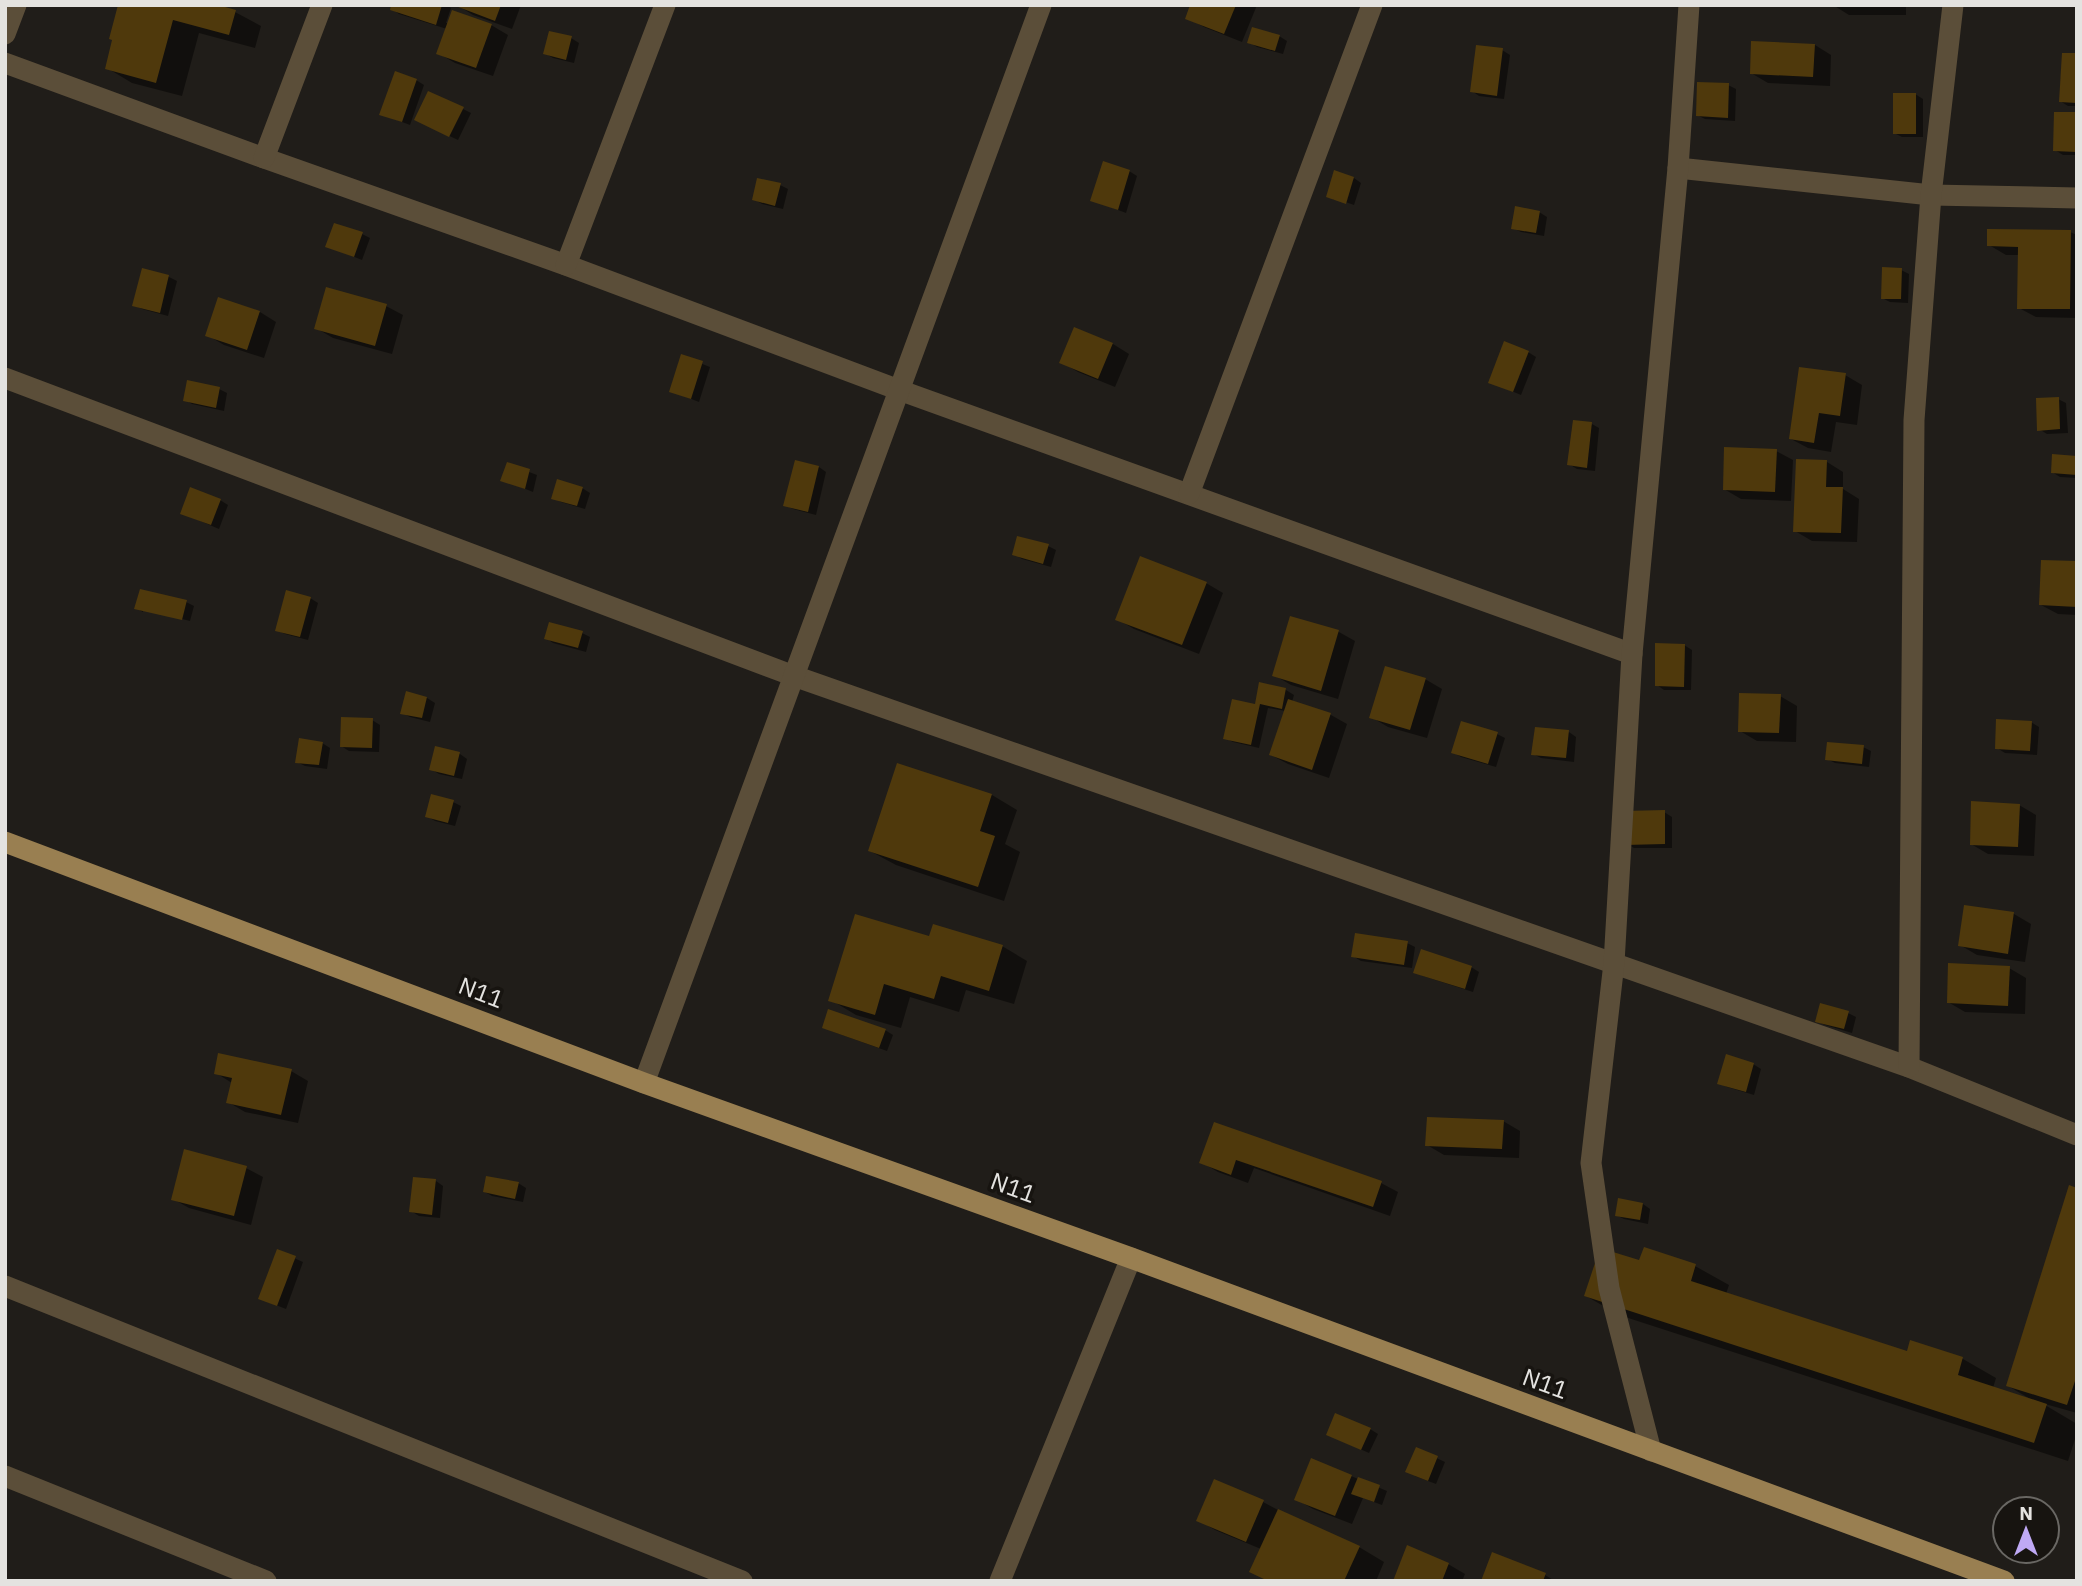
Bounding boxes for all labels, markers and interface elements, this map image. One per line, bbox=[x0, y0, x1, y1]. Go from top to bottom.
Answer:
street label: N11 bbox=[454, 969, 508, 1015]
street label: N11 bbox=[986, 1164, 1040, 1210]
street label: N11 bbox=[1518, 1360, 1572, 1406]
north arrow bbox=[1991, 1495, 2061, 1565]
text: N bbox=[2019, 1501, 2033, 1525]

